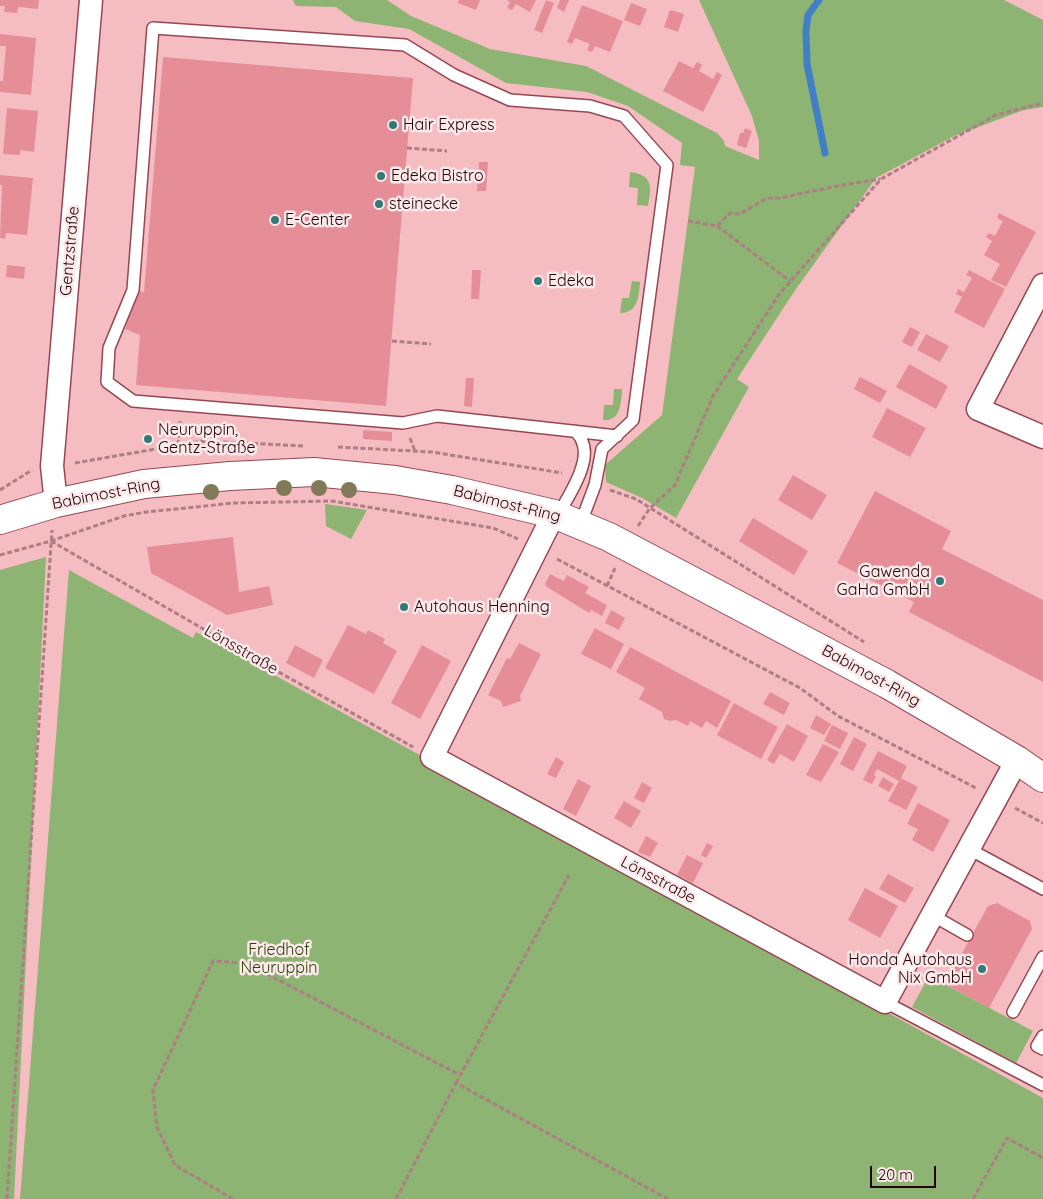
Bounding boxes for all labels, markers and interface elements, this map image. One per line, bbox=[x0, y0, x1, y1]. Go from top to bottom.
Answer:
place label: Hair Express bbox=[403, 115, 495, 135]
marker: Hair Express bbox=[387, 119, 399, 131]
place label: Edeka Bistro bbox=[391, 166, 484, 186]
marker: Edeka Bistro bbox=[375, 170, 387, 182]
place label: steinecke bbox=[389, 194, 458, 214]
marker: steinecke bbox=[373, 198, 385, 210]
street label: Gentzstraße bbox=[57, 205, 83, 297]
place label: E-Center bbox=[285, 210, 350, 230]
marker: E-Center bbox=[269, 214, 281, 226]
place label: Edeka bbox=[548, 271, 594, 291]
marker: Edeka bbox=[532, 275, 544, 287]
place label: Neuruppin, Gentz-Straße bbox=[158, 420, 256, 458]
marker: Neuruppin, Gentz-Straße bbox=[142, 433, 154, 445]
street label: Babimost-Ring bbox=[50, 474, 162, 514]
street label: Babimost-Ring bbox=[451, 481, 563, 527]
place label: Gawenda GaHa GmbH bbox=[836, 562, 930, 600]
marker: Gawenda GaHa GmbH bbox=[934, 575, 946, 587]
place label: Autohaus Henning bbox=[414, 597, 550, 617]
marker: Autohaus Henning bbox=[398, 601, 410, 613]
street label: Lönsstraße bbox=[201, 621, 281, 679]
street label: Babimost-Ring bbox=[818, 641, 924, 711]
street label: Lönsstraße bbox=[617, 852, 699, 908]
park label: Friedhof Neuruppin bbox=[240, 940, 318, 978]
place label: Honda Autohaus Nix GmbH bbox=[848, 950, 972, 988]
marker: Honda Autohaus Nix GmbH bbox=[976, 963, 988, 975]
scale bar bbox=[873, 1156, 939, 1188]
text: 20 m bbox=[878, 1165, 913, 1184]

